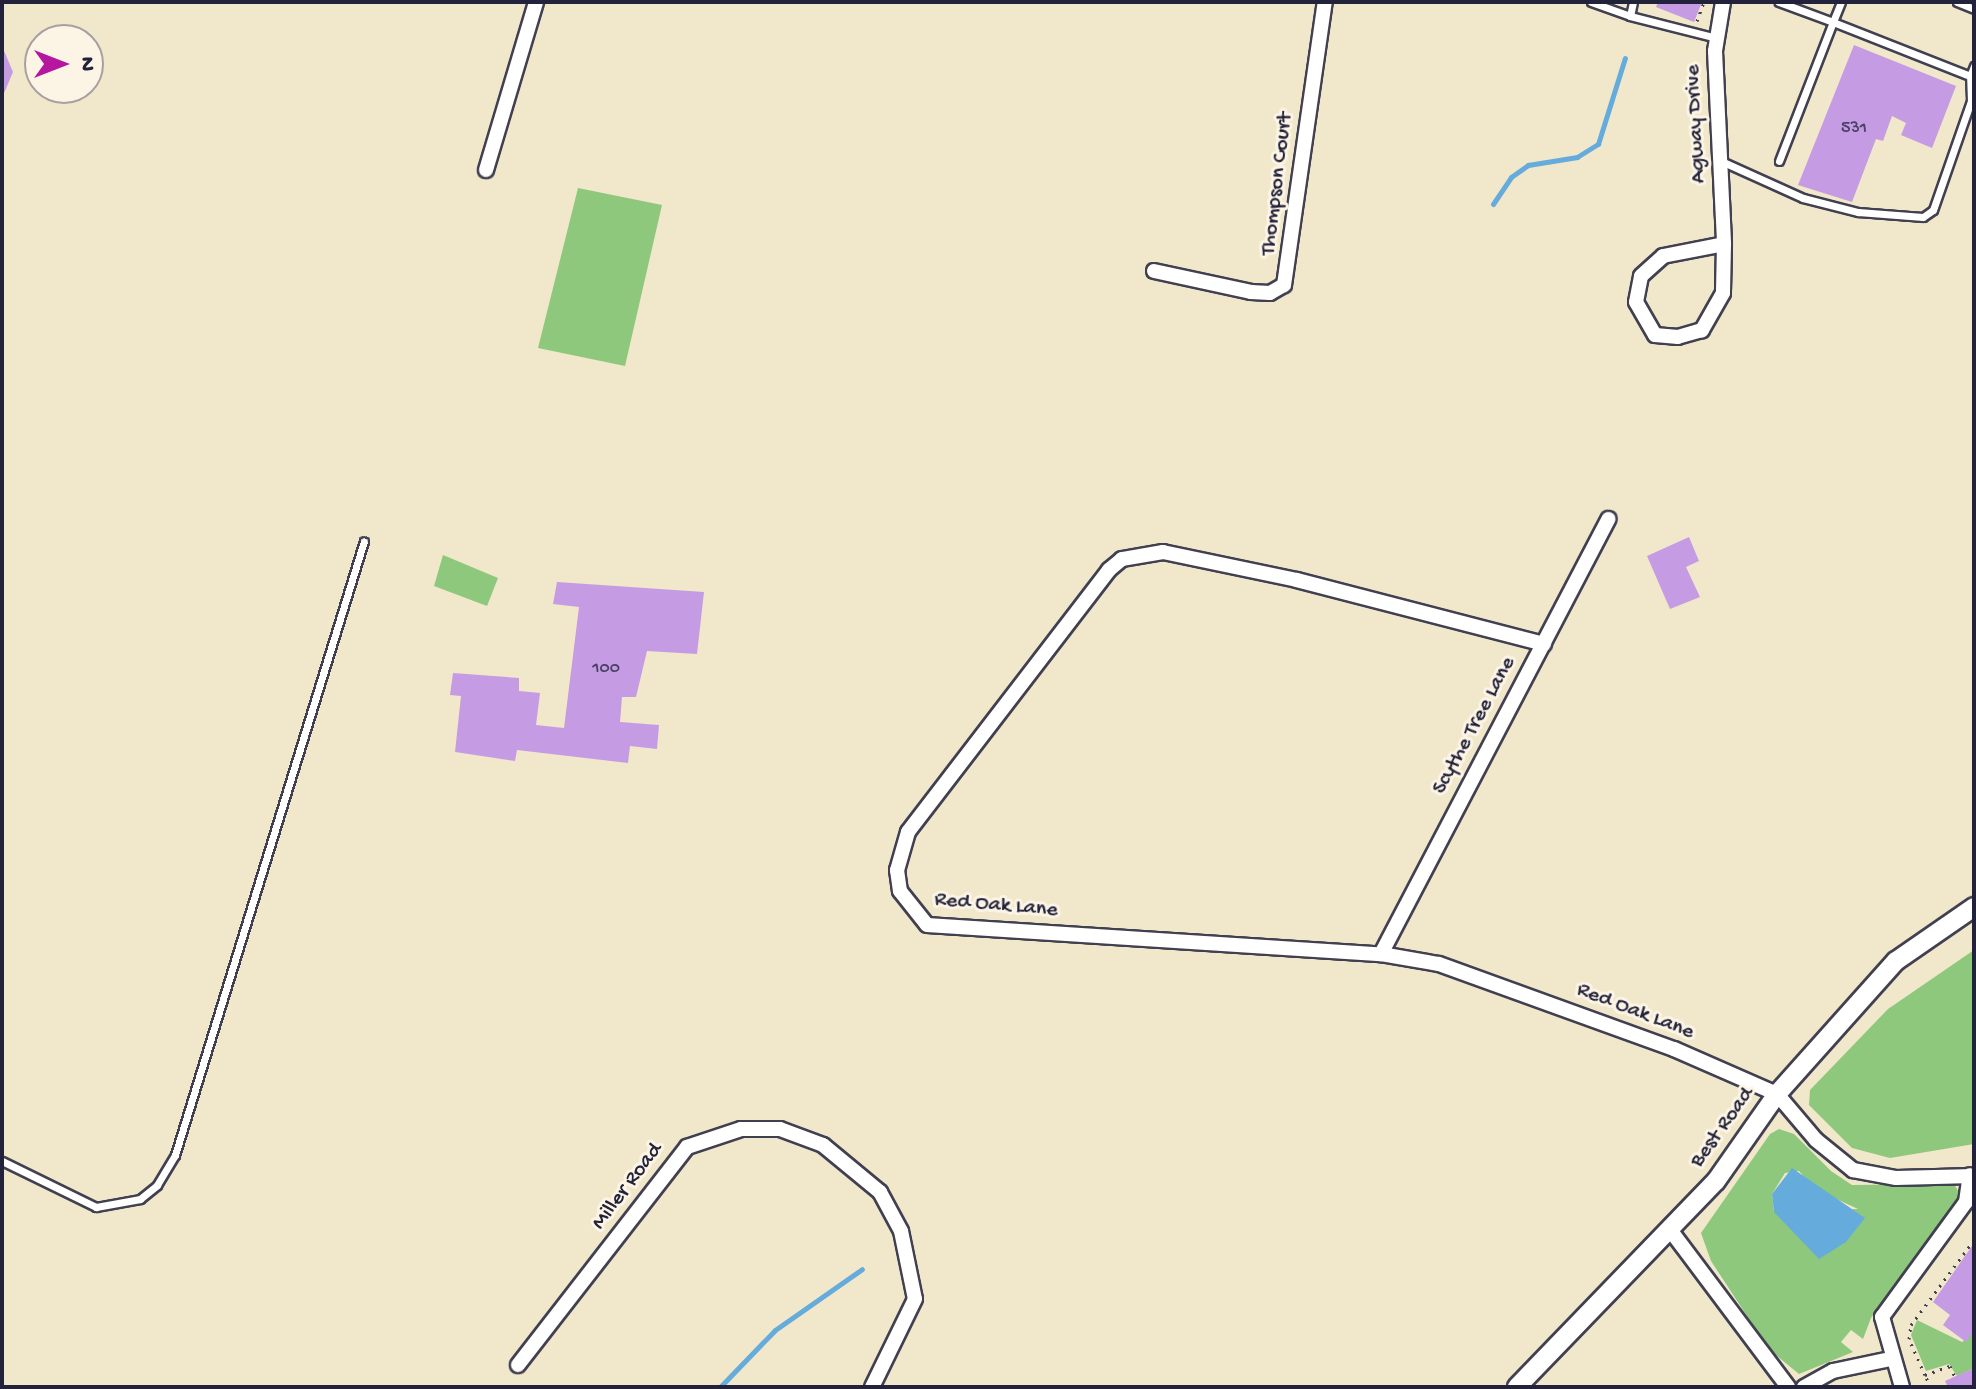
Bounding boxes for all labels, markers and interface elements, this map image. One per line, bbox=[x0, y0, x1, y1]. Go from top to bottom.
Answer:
north arrow bbox=[24, 24, 104, 104]
text: N bbox=[73, 57, 99, 71]
street label: Agway Drive bbox=[1681, 64, 1713, 184]
street label: Thompson Court bbox=[1256, 111, 1300, 257]
house number: 531 bbox=[1841, 118, 1867, 140]
street label: Scythe Tree Lane bbox=[1428, 653, 1522, 799]
house number: 100 bbox=[592, 658, 620, 680]
street label: Red Oak Lane bbox=[933, 887, 1059, 925]
street label: Red Oak Lane bbox=[1573, 978, 1697, 1046]
street label: Best Road bbox=[1685, 1083, 1761, 1173]
street label: Miller Road bbox=[587, 1138, 669, 1236]

